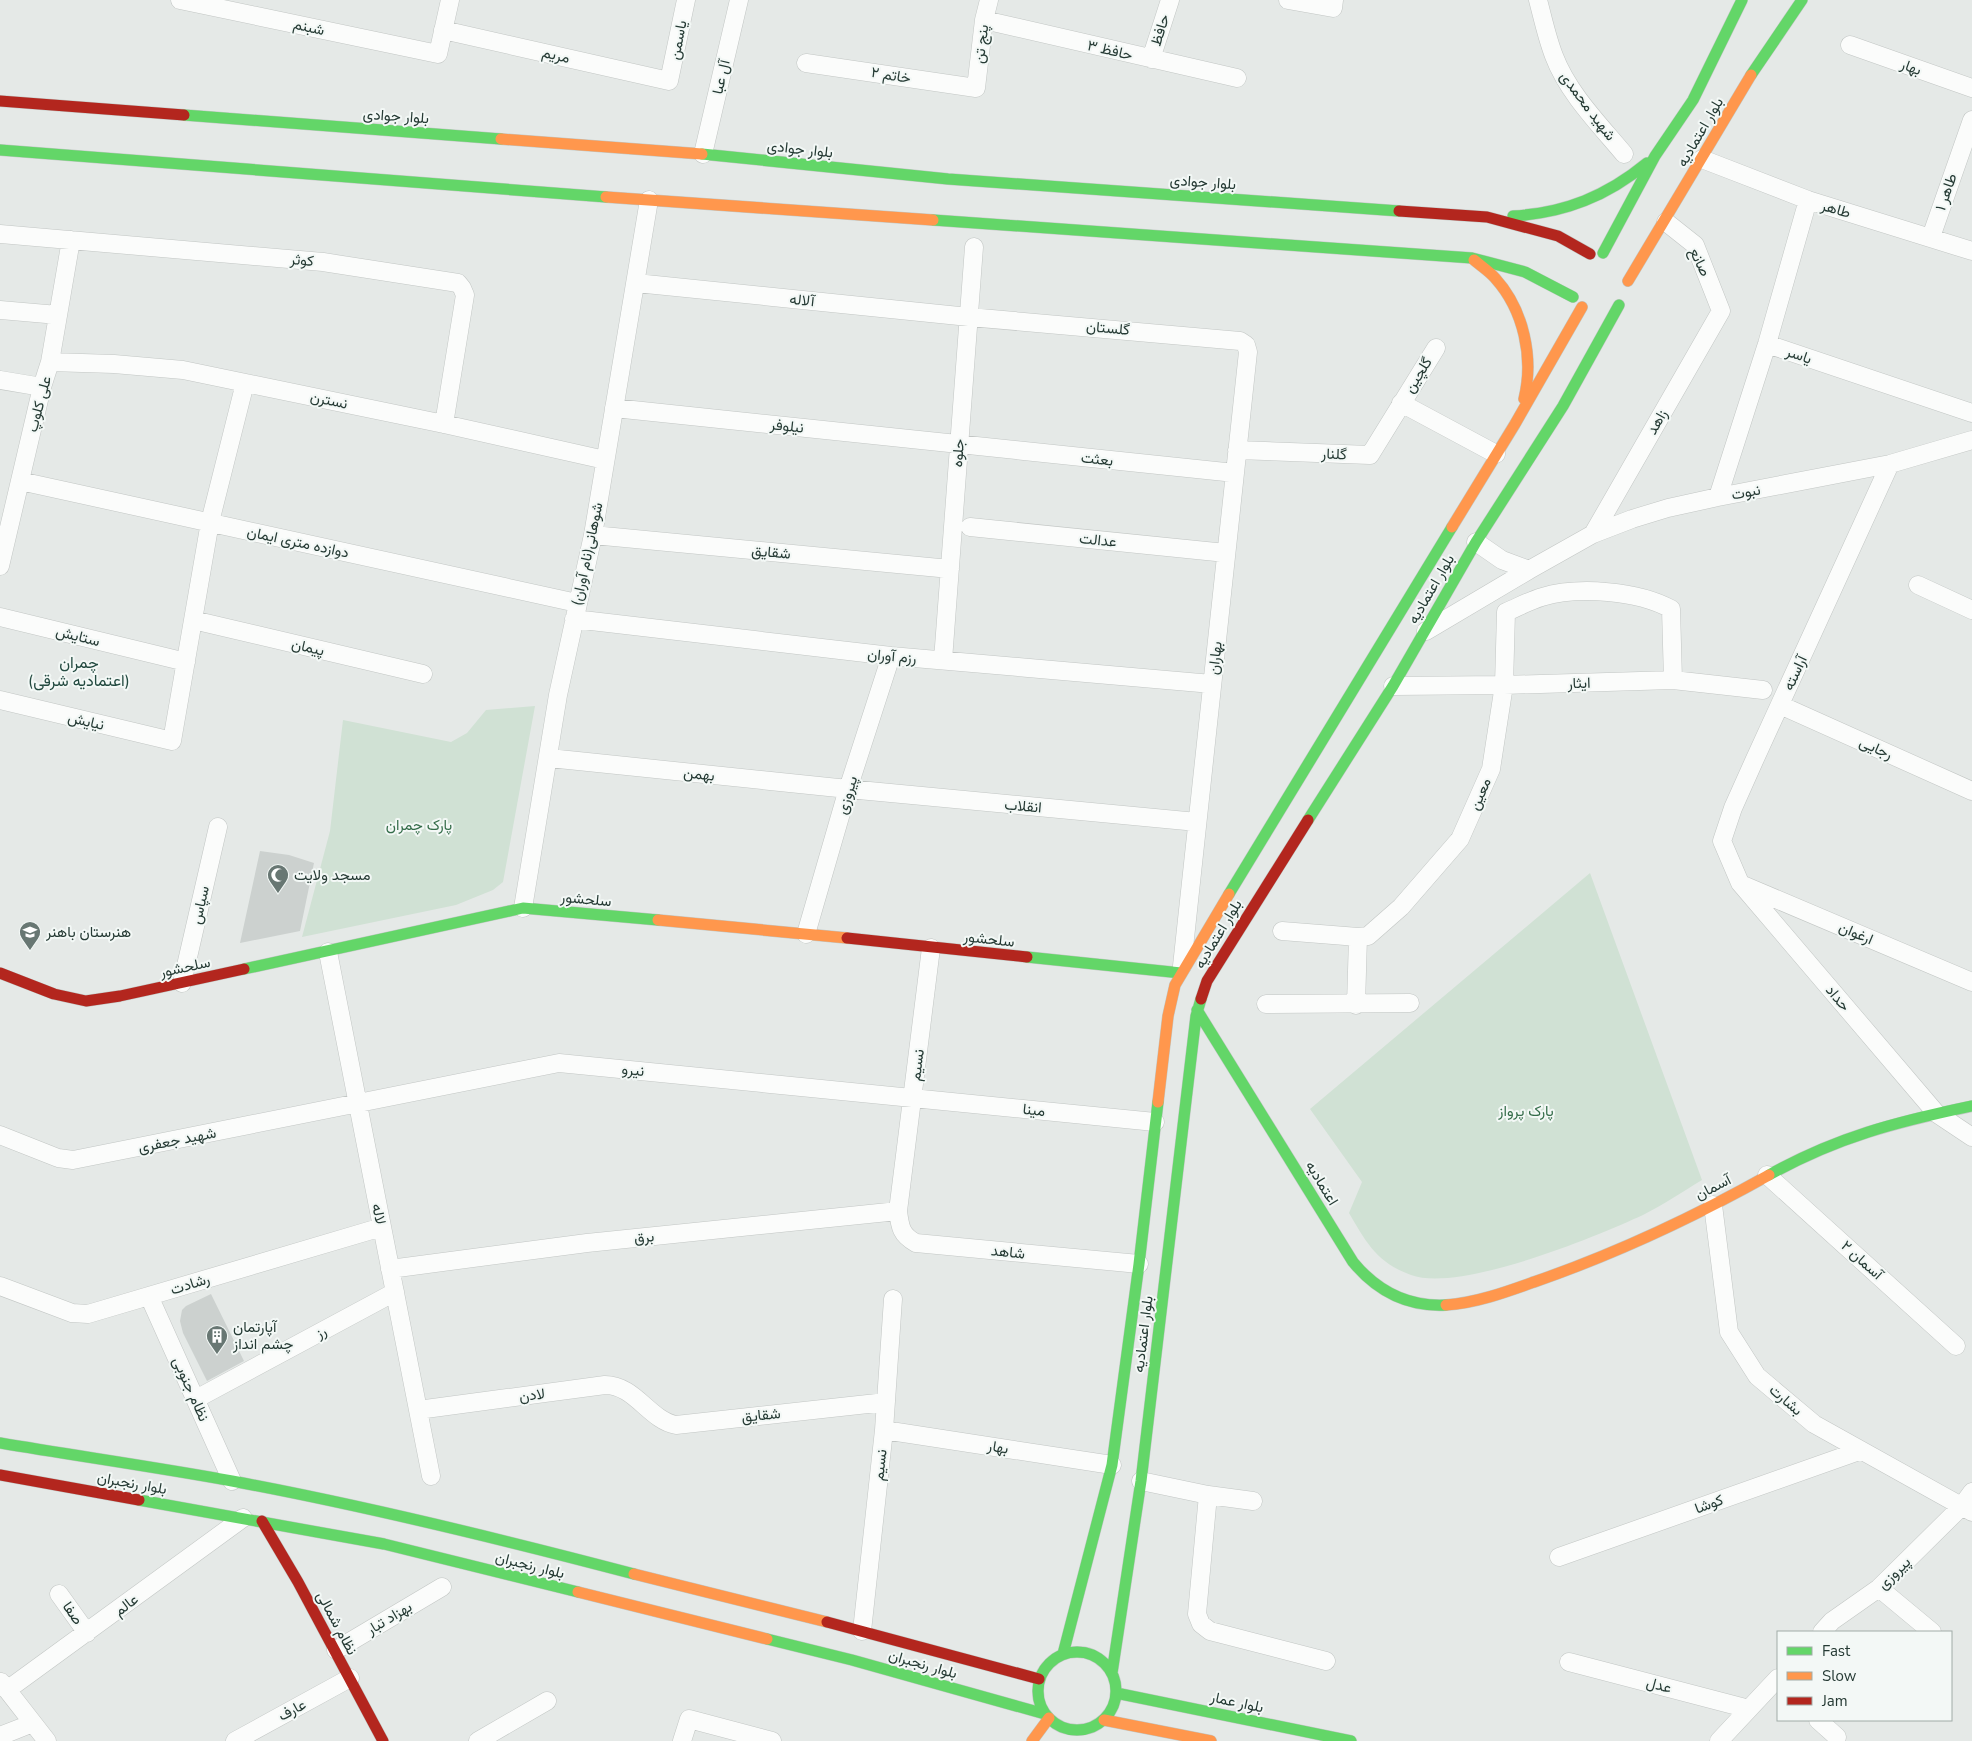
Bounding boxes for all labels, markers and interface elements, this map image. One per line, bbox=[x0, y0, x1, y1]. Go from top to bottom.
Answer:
street label: حافظ bbox=[1146, 12, 1174, 48]
street label: شبنم bbox=[291, 14, 327, 40]
street label: یاسمن bbox=[664, 19, 692, 61]
street label: پنج تن bbox=[969, 23, 994, 65]
street label: حافظ ۳ bbox=[1085, 35, 1135, 65]
street label: مریم bbox=[540, 42, 572, 68]
street label: بهار bbox=[1897, 54, 1924, 80]
street label: آل عبا bbox=[707, 56, 735, 96]
street label: خاتم ۲ bbox=[870, 62, 912, 88]
street label: شهید محمدی bbox=[1555, 67, 1621, 145]
street label: بلوار اعتمادیه bbox=[1672, 94, 1728, 170]
street label: بلوار جوادی bbox=[362, 104, 430, 128]
street label: بلوار جوادی bbox=[766, 136, 834, 162]
street label: بلوار جوادی bbox=[1169, 170, 1237, 194]
street label: طاهر ۱ bbox=[1930, 171, 1962, 213]
street label: طاهر bbox=[1818, 195, 1853, 223]
street label: صانع bbox=[1684, 244, 1716, 280]
street label: کوثر bbox=[288, 249, 315, 271]
street label: آلاله bbox=[788, 289, 817, 311]
street label: گلستان bbox=[1085, 316, 1131, 340]
street label: یاسر bbox=[1782, 341, 1815, 369]
street label: گلچین bbox=[1399, 353, 1437, 397]
street label: علی کلوپ bbox=[22, 374, 56, 434]
street label: نسترن bbox=[308, 386, 350, 414]
street label: زاهد bbox=[1642, 406, 1672, 438]
street label: نیلوفر bbox=[768, 414, 805, 438]
street label: جلوه bbox=[947, 438, 969, 468]
street label: گلنار bbox=[1320, 444, 1347, 464]
street label: بعثت bbox=[1080, 447, 1114, 471]
street label: نبوت bbox=[1730, 479, 1762, 505]
street label: شوهانی(نام آوران) bbox=[566, 500, 608, 608]
street label: دوازده متری ایمان bbox=[245, 521, 351, 563]
street label: عدالت bbox=[1078, 528, 1118, 552]
street label: شقایق bbox=[750, 540, 792, 564]
street label: بلوار اعتمادیه bbox=[1403, 551, 1459, 627]
street label: ستایش bbox=[54, 621, 102, 651]
street label: پیمان bbox=[290, 634, 326, 660]
street label: بهاران bbox=[1203, 640, 1227, 676]
street label: رزم آوران bbox=[866, 644, 918, 668]
street label: آراسته bbox=[1778, 651, 1812, 694]
district label: چمران (اعتمادیه شرقی) bbox=[28, 652, 130, 692]
street label: ایثار bbox=[1566, 673, 1591, 693]
street label: نیایش bbox=[66, 707, 106, 735]
street label: رجایی bbox=[1856, 732, 1896, 764]
street label: بهمن bbox=[682, 762, 716, 786]
street label: پیروزی bbox=[832, 773, 862, 817]
street label: معین bbox=[1464, 775, 1496, 813]
street label: انقلاب bbox=[1004, 794, 1042, 818]
park label: پارک چمران bbox=[386, 815, 452, 835]
mosque icon: مسجد ولایت bbox=[266, 863, 290, 894]
place label: مسجد ولایت bbox=[294, 865, 371, 885]
street label: سپاس bbox=[186, 884, 214, 926]
street label: سلحشور bbox=[559, 887, 613, 911]
street label: بلوار اعتمادیه bbox=[1190, 896, 1246, 972]
street label: ارغوان bbox=[1836, 917, 1876, 949]
school or university icon: هنرستان باهنر bbox=[18, 920, 42, 951]
place label: هنرستان باهنر bbox=[45, 922, 131, 942]
street label: سلحشور bbox=[961, 926, 1016, 952]
street label: سلحشور bbox=[157, 952, 212, 982]
street label: حداد bbox=[1821, 981, 1855, 1015]
street label: نسیم bbox=[905, 1048, 929, 1082]
street label: نیرو bbox=[621, 1059, 645, 1081]
street label: مینا bbox=[1022, 1099, 1046, 1121]
park label: پارک پرواز bbox=[1497, 1101, 1554, 1121]
street label: شهید جعفری bbox=[136, 1123, 218, 1157]
street label: اعتمادیه bbox=[1301, 1157, 1343, 1209]
street label: آسمان bbox=[1692, 1169, 1736, 1205]
street label: لاله bbox=[367, 1202, 391, 1226]
street label: برق bbox=[633, 1226, 655, 1248]
street label: آسمان ۲ bbox=[1837, 1236, 1888, 1285]
street label: شاهد bbox=[990, 1240, 1026, 1264]
street label: رشادت bbox=[168, 1269, 212, 1299]
street label: بلوار اعتمادیه bbox=[1128, 1294, 1158, 1374]
place label: آپارتمان چشم انداز bbox=[232, 1317, 293, 1354]
street label: رز bbox=[311, 1321, 330, 1344]
building icon: آپارتمان چشم انداز bbox=[205, 1324, 229, 1355]
street label: نظام جنوبی bbox=[168, 1354, 214, 1424]
street label: بشارت bbox=[1765, 1380, 1807, 1420]
street label: لادن bbox=[518, 1383, 546, 1407]
street label: شقایق bbox=[740, 1403, 782, 1427]
street label: بهار bbox=[985, 1435, 1010, 1459]
street label: نسیم bbox=[868, 1448, 892, 1482]
street label: بلوار رنجبران bbox=[96, 1467, 168, 1499]
street label: کوشا bbox=[1692, 1490, 1726, 1518]
street label: بلوار رنجبران bbox=[493, 1547, 567, 1583]
street label: پیروزی bbox=[1873, 1552, 1915, 1594]
street label: نظام شمالی bbox=[312, 1588, 362, 1658]
street label: عالم bbox=[110, 1589, 142, 1621]
street label: صفا bbox=[58, 1597, 88, 1629]
street label: بهزاد تبار bbox=[362, 1597, 416, 1640]
legend bbox=[1777, 1631, 1952, 1721]
text: Fast bbox=[1822, 1641, 1851, 1661]
street label: بلوار رنجبران bbox=[886, 1645, 960, 1683]
text: Slow bbox=[1822, 1666, 1857, 1686]
street label: عدل bbox=[1644, 1672, 1674, 1698]
street label: بلوار عمار bbox=[1208, 1686, 1265, 1717]
text: Jam bbox=[1821, 1691, 1848, 1711]
street label: عارف bbox=[275, 1694, 310, 1726]

